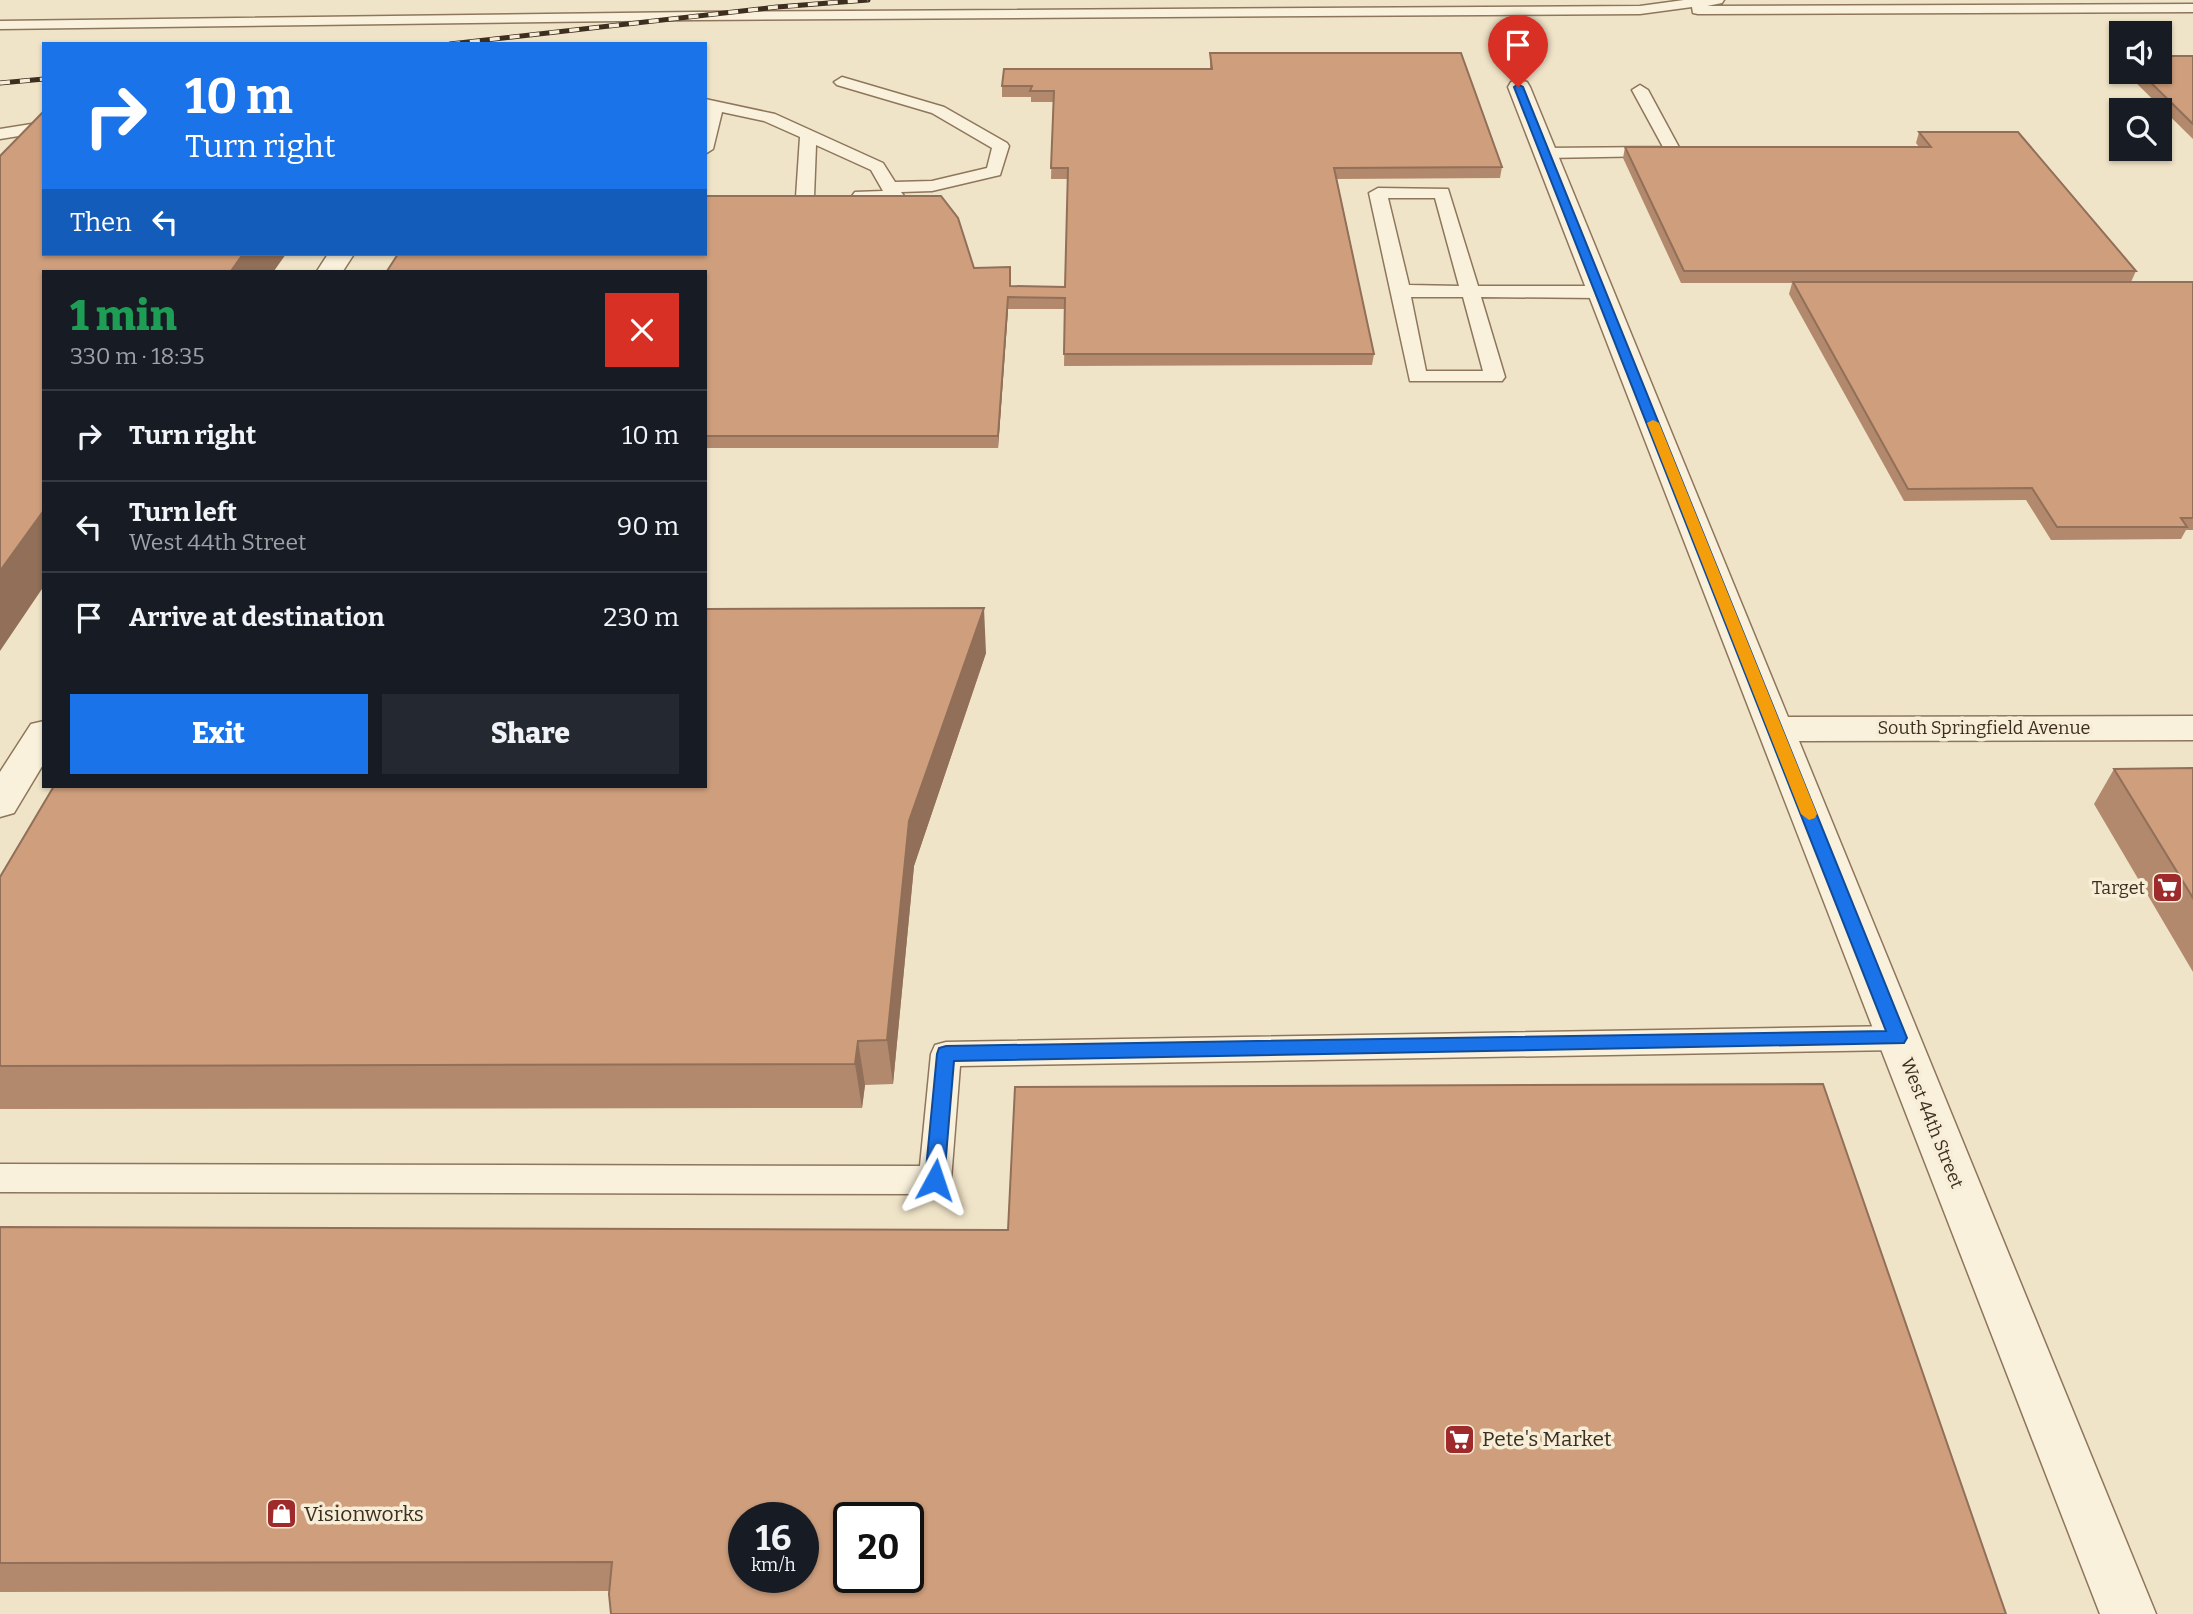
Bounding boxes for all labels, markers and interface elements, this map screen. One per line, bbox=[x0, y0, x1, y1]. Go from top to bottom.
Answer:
pin bbox=[1488, 15, 1548, 87]
map controls bbox=[2109, 21, 2172, 161]
button: sound bbox=[2109, 21, 2172, 84]
icon: arrive bbox=[1499, 26, 1537, 64]
text: 10 m bbox=[185, 67, 293, 126]
icon: right bbox=[70, 70, 161, 161]
button: search bbox=[2109, 98, 2172, 161]
text: Turn right bbox=[185, 127, 336, 165]
icon: left bbox=[146, 203, 184, 241]
text: Then bbox=[70, 207, 132, 238]
text: 1 min bbox=[70, 291, 177, 341]
button: close bbox=[605, 293, 679, 367]
text: 330 m · 18:35 bbox=[70, 342, 205, 370]
icon: right bbox=[70, 417, 108, 455]
text: Turn right bbox=[129, 420, 256, 451]
text: 10 m bbox=[622, 420, 679, 451]
text: Turn left bbox=[129, 497, 237, 528]
icon: left bbox=[70, 508, 108, 546]
text: 90 m bbox=[617, 511, 679, 542]
text: West 44th Street bbox=[129, 528, 306, 556]
icon: arrive bbox=[70, 599, 108, 637]
text: Arrive at destination bbox=[129, 602, 384, 633]
text: 230 m bbox=[603, 602, 679, 633]
button: Exit bbox=[70, 694, 368, 774]
button: Share bbox=[382, 694, 679, 774]
street label: South Springfield Avenue bbox=[1878, 717, 2090, 739]
supermarket icon: Target bbox=[2151, 871, 2185, 905]
place label: Target bbox=[2092, 877, 2145, 899]
street label: West 44th Street bbox=[1896, 1055, 1968, 1192]
position arrow bbox=[898, 1143, 972, 1217]
supermarket icon: Pete's Market bbox=[1442, 1422, 1476, 1456]
place label: Pete's Market bbox=[1482, 1426, 1612, 1452]
shop icon: Visionworks bbox=[264, 1497, 298, 1531]
place label: Visionworks bbox=[304, 1501, 424, 1527]
speed limit sign: 20 bbox=[833, 1502, 924, 1593]
text: 16 bbox=[756, 1517, 791, 1559]
text: km/h bbox=[751, 1554, 796, 1576]

